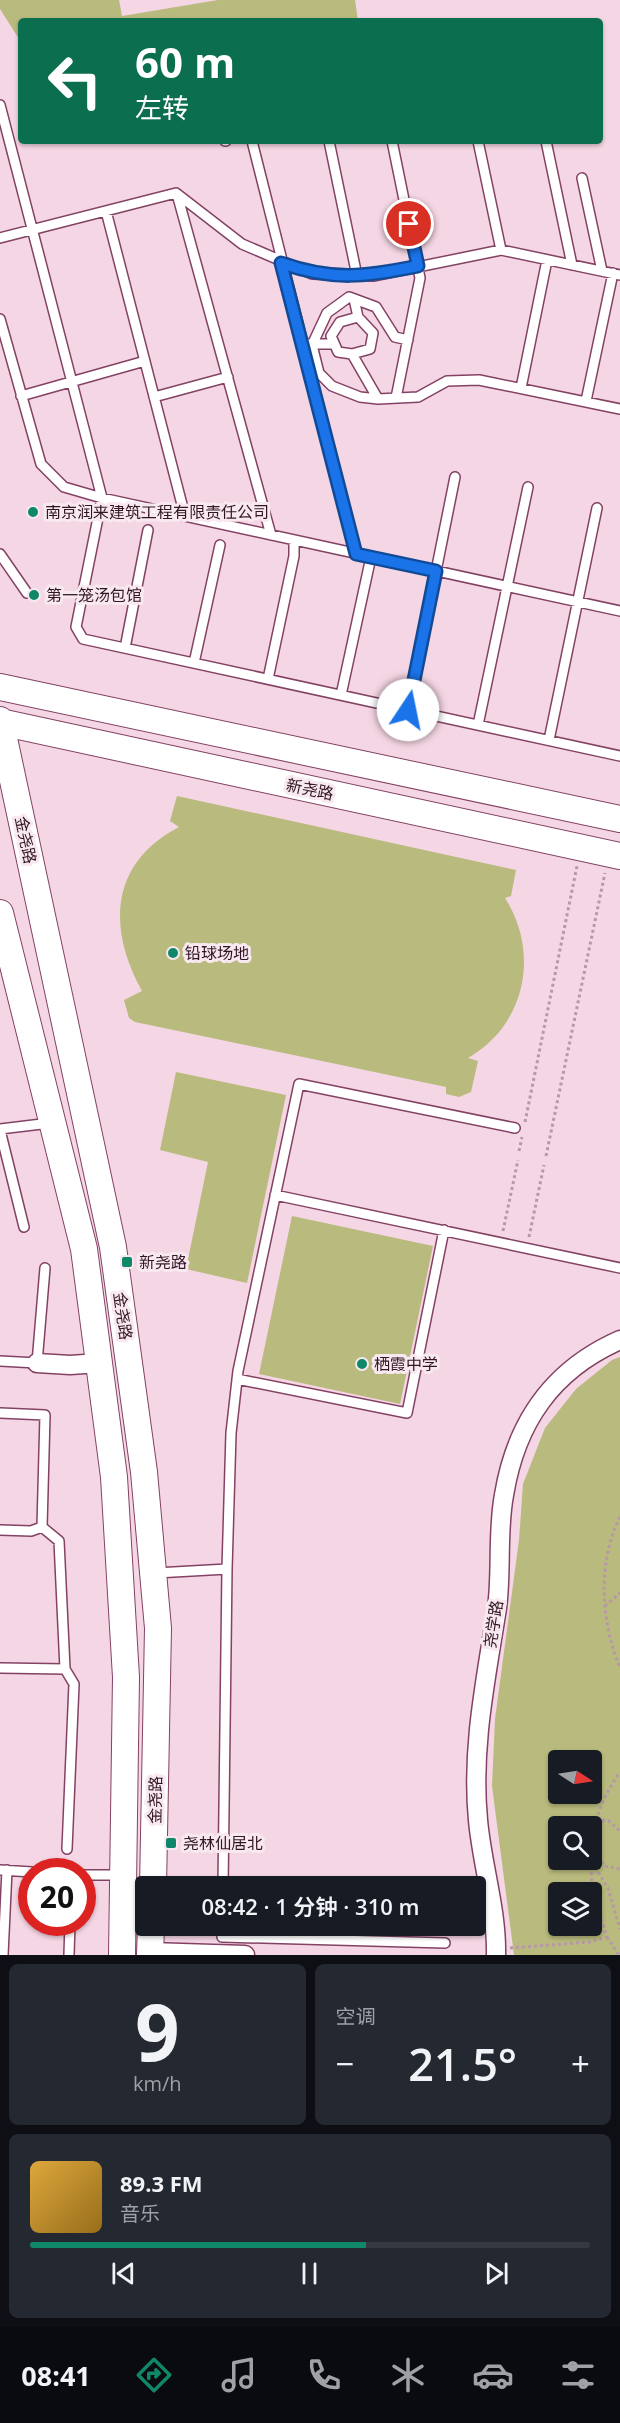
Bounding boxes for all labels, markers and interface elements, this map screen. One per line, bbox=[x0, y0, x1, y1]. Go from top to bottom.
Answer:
text: 60 m bbox=[135, 33, 235, 90]
icon: left bbox=[36, 42, 114, 120]
text: 左转 bbox=[135, 89, 189, 126]
pin bbox=[383, 198, 434, 249]
icon: arrive bbox=[392, 207, 425, 240]
place label: 南京润来建筑工程有限责任公司 bbox=[45, 501, 269, 523]
marker: 南京润来建筑工程有限责任公司 bbox=[26, 505, 40, 519]
place label: 第一笼汤包馆 bbox=[46, 584, 142, 606]
marker: 第一笼汤包馆 bbox=[27, 588, 41, 602]
position arrow bbox=[376, 678, 440, 742]
street label: 新尧路 bbox=[284, 773, 336, 805]
street label: 金尧路 bbox=[10, 814, 42, 866]
place label: 铅球场地 bbox=[185, 942, 249, 964]
marker: 铅球场地 bbox=[166, 946, 180, 960]
place label: 新尧路 bbox=[139, 1251, 187, 1273]
marker: 新尧路 bbox=[120, 1255, 134, 1269]
street label: 金尧路 bbox=[109, 1291, 137, 1341]
place label: 栖霞中学 bbox=[374, 1353, 438, 1375]
marker: 栖霞中学 bbox=[355, 1357, 369, 1371]
street label: 尧学路 bbox=[478, 1599, 508, 1649]
north arrow bbox=[548, 1750, 602, 1804]
map controls bbox=[548, 1750, 602, 1936]
street label: 金尧路 bbox=[144, 1776, 166, 1824]
button: search bbox=[548, 1816, 602, 1870]
place label: 尧林仙居北 bbox=[183, 1832, 263, 1854]
marker: 尧林仙居北 bbox=[164, 1836, 178, 1850]
speed limit sign: 20 bbox=[18, 1858, 96, 1936]
button: layers bbox=[548, 1882, 602, 1936]
text: 08:42 · 1 分钟 · 310 m bbox=[202, 1891, 420, 1921]
text: 9 bbox=[135, 1978, 180, 2084]
text: 空调 bbox=[336, 2003, 376, 2030]
text: 21.5° bbox=[408, 2033, 517, 2094]
text: − bbox=[336, 2041, 354, 2086]
text: + bbox=[571, 2041, 590, 2086]
text: km/h bbox=[133, 2070, 182, 2097]
text: 89.3 FM bbox=[120, 2168, 203, 2198]
text: 音乐 bbox=[120, 2200, 160, 2227]
icon: previous bbox=[107, 2257, 140, 2290]
icon: pause bbox=[293, 2257, 326, 2290]
icon: next bbox=[480, 2257, 513, 2290]
icon: directions bbox=[133, 2354, 175, 2396]
icon: music bbox=[218, 2354, 260, 2396]
icon: phone bbox=[303, 2354, 345, 2396]
icon: climate bbox=[387, 2354, 429, 2396]
icon: car bbox=[472, 2354, 514, 2396]
icon: filters bbox=[557, 2354, 599, 2396]
text: 08:41 bbox=[21, 2357, 91, 2394]

